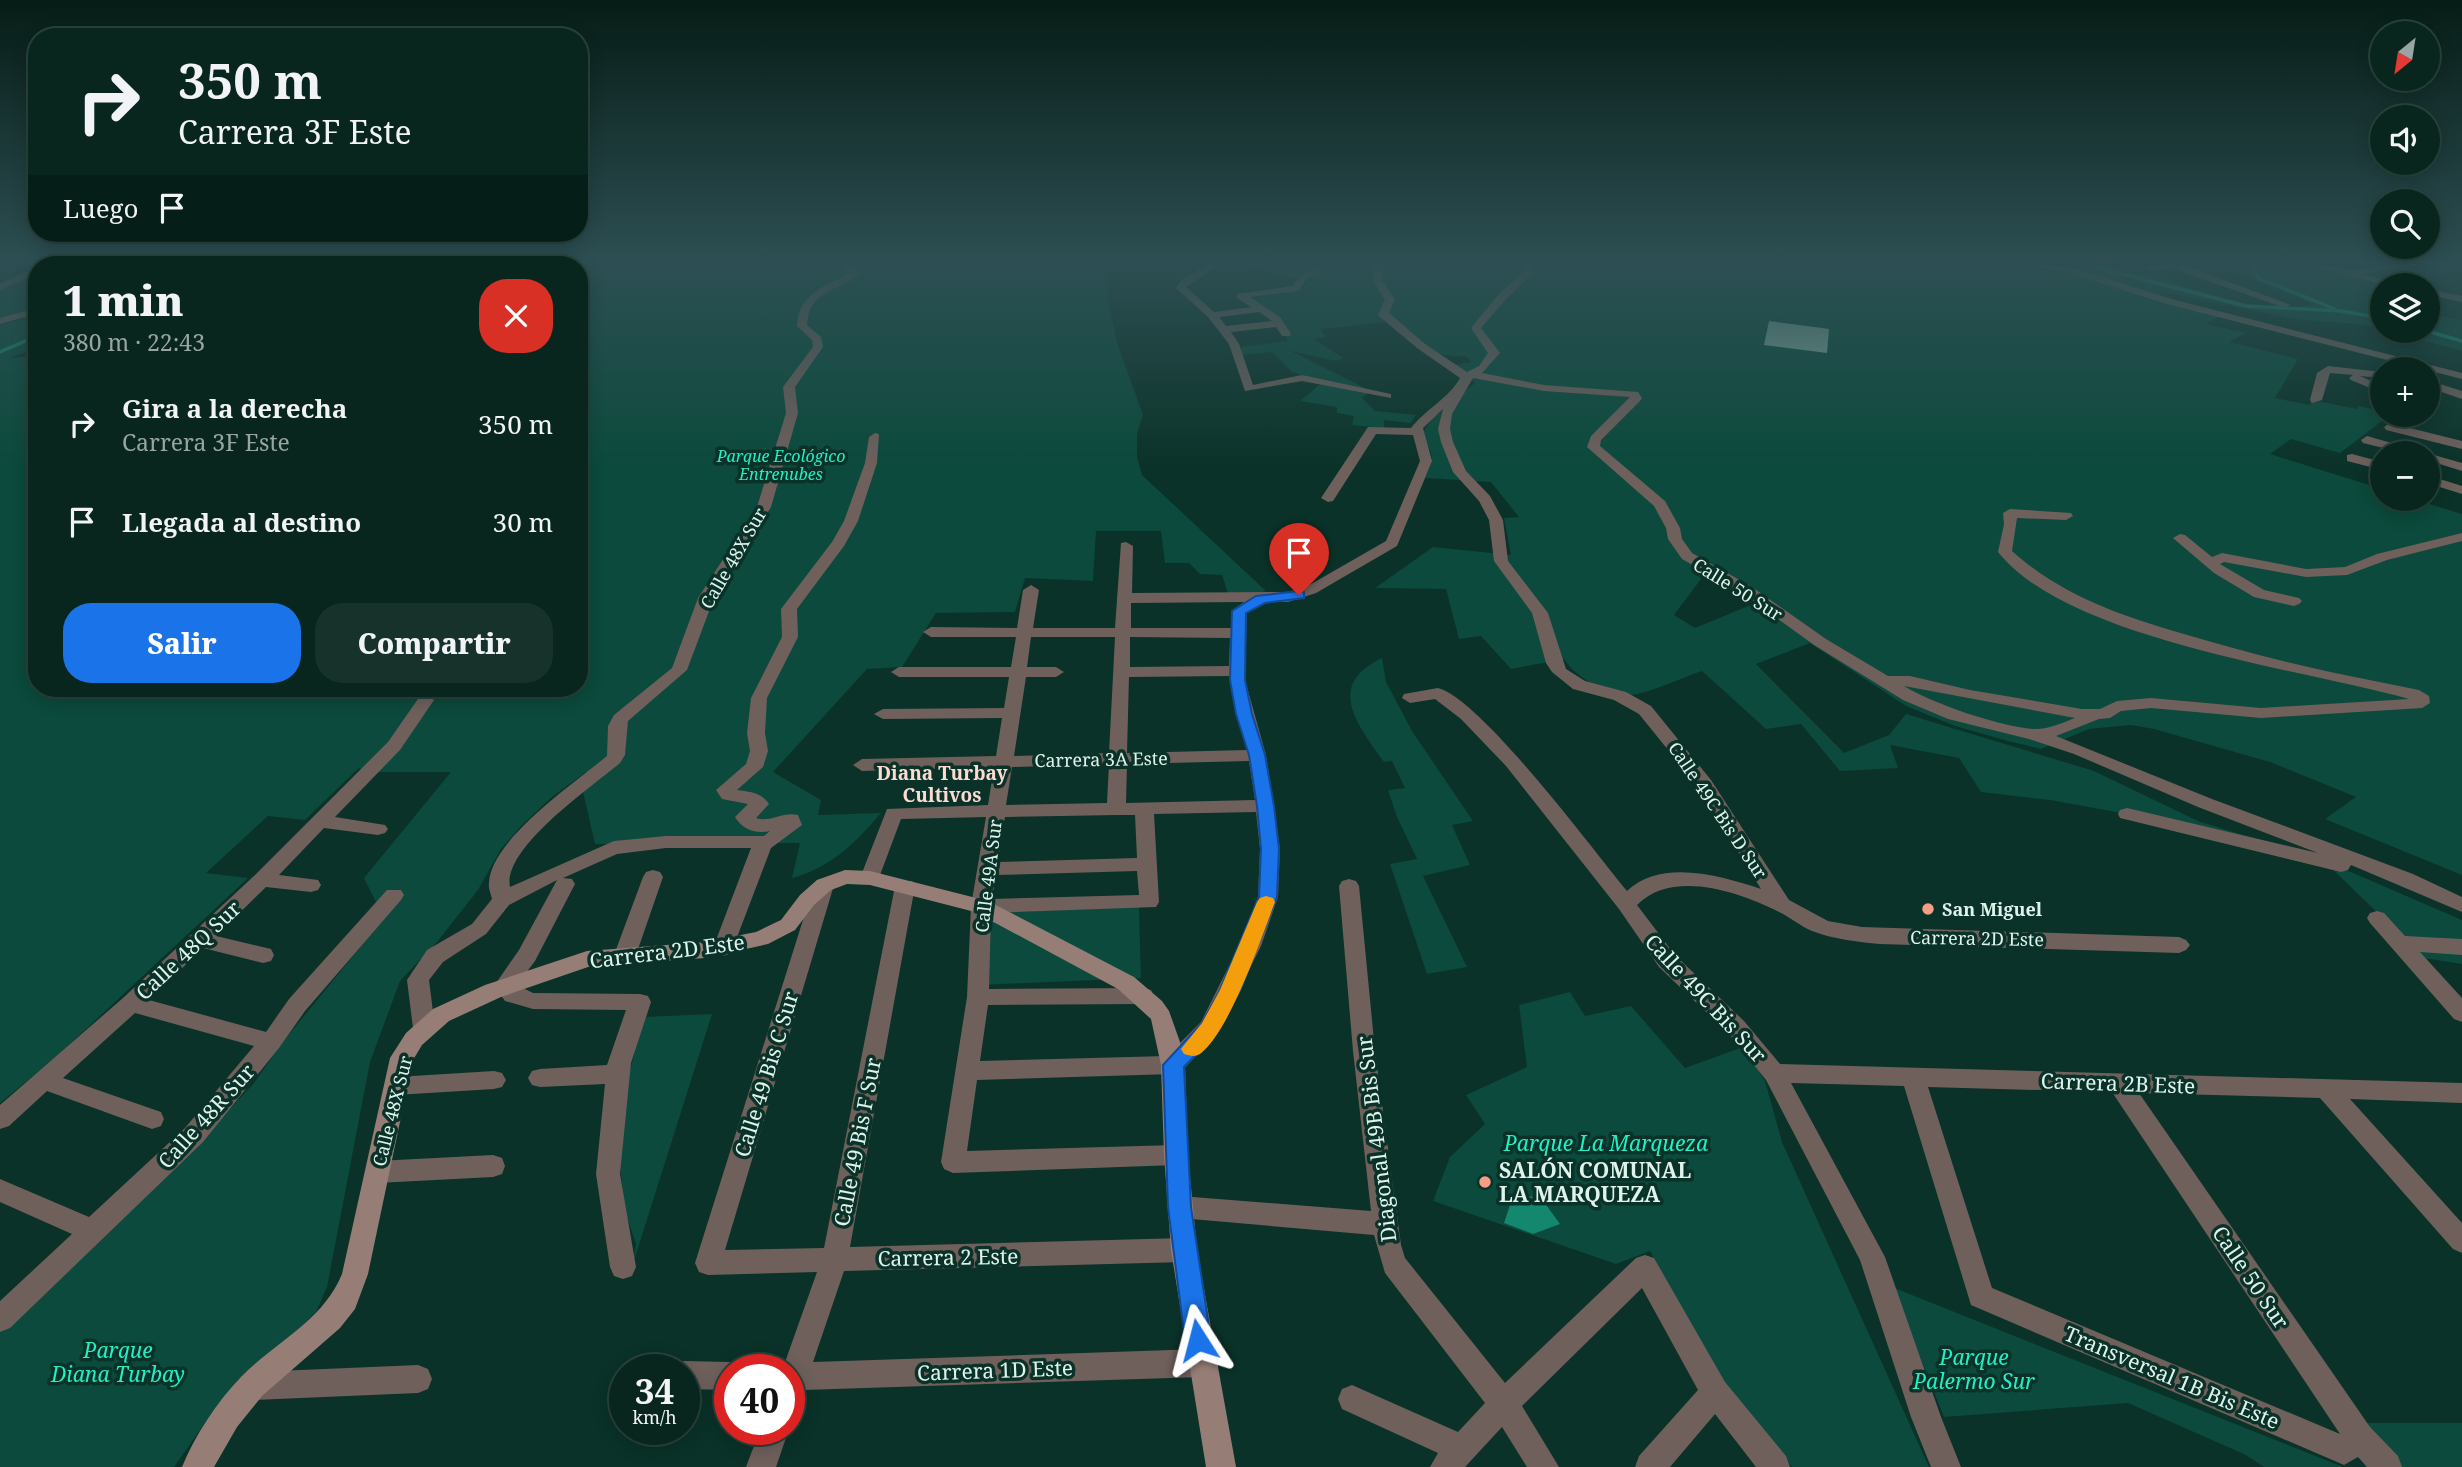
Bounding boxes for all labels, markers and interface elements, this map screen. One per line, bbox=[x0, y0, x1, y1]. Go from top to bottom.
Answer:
north arrow bbox=[2370, 21, 2440, 91]
map controls bbox=[2370, 21, 2440, 511]
text: 350 m bbox=[178, 47, 322, 113]
icon: right bbox=[63, 56, 154, 147]
button: sound bbox=[2370, 105, 2440, 175]
text: Carrera 3F Este bbox=[178, 110, 412, 153]
icon: arrive bbox=[153, 189, 191, 227]
button: search bbox=[2370, 189, 2440, 259]
text: Luego bbox=[63, 190, 139, 226]
text: 1 min bbox=[63, 271, 184, 328]
button: layers bbox=[2370, 273, 2440, 343]
button: close bbox=[479, 279, 553, 353]
text: 380 m · 22:43 bbox=[63, 326, 205, 358]
button: + bbox=[2370, 357, 2440, 427]
text: Gira a la derecha bbox=[122, 390, 347, 426]
icon: right bbox=[63, 405, 101, 443]
text: 350 m bbox=[478, 406, 553, 442]
text: Carrera 3F Este bbox=[122, 426, 290, 458]
button: − bbox=[2370, 441, 2440, 511]
park label: Parque Ecológico Entrenubes bbox=[716, 445, 845, 485]
icon: arrive bbox=[63, 503, 101, 541]
street label: Calle 48X Sur bbox=[694, 503, 772, 613]
text: Llegada al destino bbox=[122, 504, 361, 540]
text: 30 m bbox=[493, 504, 553, 540]
pin bbox=[1269, 523, 1329, 595]
icon: arrive bbox=[1280, 534, 1318, 572]
street label: Calle 50 Sur bbox=[1689, 552, 1788, 626]
button: Salir bbox=[63, 603, 301, 683]
button: Compartir bbox=[315, 603, 553, 683]
street label: Calle 49C Bis D Sur bbox=[1663, 737, 1773, 884]
street label: Carrera 3A Este bbox=[1034, 746, 1168, 772]
district label: Diana Turbay Cultivos bbox=[876, 760, 1008, 808]
street label: Calle 49A Sur bbox=[969, 818, 1007, 934]
street label: Calle 48Q Sur bbox=[130, 894, 246, 1006]
place label: San Miguel bbox=[1942, 897, 2043, 921]
marker: San Miguel bbox=[1920, 901, 1936, 917]
street label: Carrera 2D Este bbox=[1910, 925, 2044, 951]
street label: Carrera 2D Este bbox=[588, 928, 746, 974]
street label: Calle 49C Bis Sur bbox=[1639, 928, 1773, 1068]
street label: Calle 49 Bis C Sur bbox=[728, 988, 805, 1160]
street label: Diagonal 49B Bis Sur bbox=[1349, 1034, 1403, 1244]
street label: Calle 48X Sur bbox=[367, 1053, 417, 1169]
street label: Calle 49 Bis F Sur bbox=[827, 1055, 887, 1229]
street label: Calle 48R Sur bbox=[152, 1058, 261, 1174]
street label: Carrera 2B Este bbox=[2040, 1066, 2196, 1100]
park label: Parque La Marqueza bbox=[1503, 1129, 1709, 1157]
place label: SALÓN COMUNAL LA MARQUEZA bbox=[1499, 1156, 1691, 1208]
marker: SALÓN COMUNAL LA MARQUEZA bbox=[1477, 1174, 1493, 1190]
street label: Calle 50 Sur bbox=[2206, 1220, 2296, 1334]
street label: Carrera 2 Este bbox=[877, 1242, 1019, 1272]
position arrow bbox=[1161, 1303, 1235, 1377]
street label: Transversal 1B Bis Este bbox=[2060, 1319, 2284, 1435]
park label: Parque Diana Turbay bbox=[50, 1336, 185, 1388]
park label: Parque Palermo Sur bbox=[1912, 1343, 2035, 1395]
street label: Carrera 1D Este bbox=[916, 1353, 1074, 1387]
speed limit sign: 40 bbox=[714, 1354, 805, 1445]
text: 34 bbox=[635, 1367, 674, 1414]
text: km/h bbox=[632, 1405, 677, 1429]

